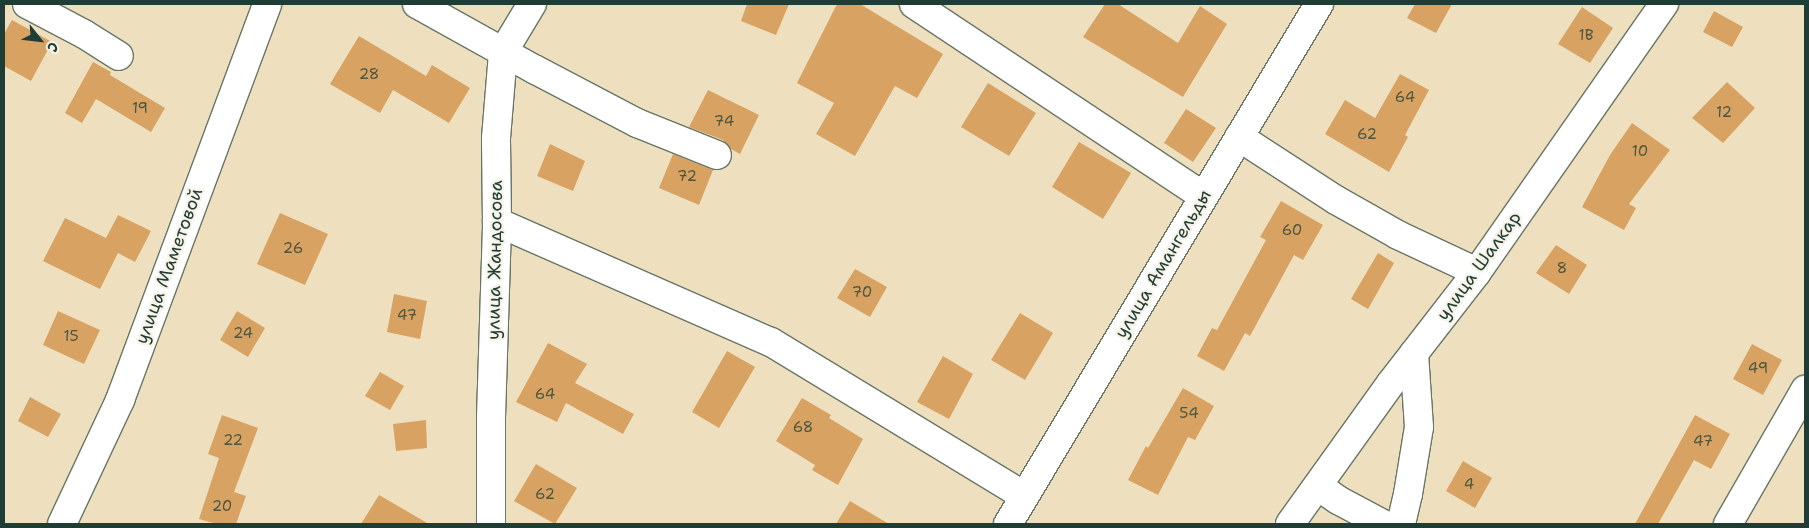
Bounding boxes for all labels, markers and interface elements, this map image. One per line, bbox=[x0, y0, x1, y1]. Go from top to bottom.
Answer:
north arrow bbox=[15, 15, 65, 65]
house number: 1В bbox=[1578, 27, 1594, 45]
text: С bbox=[43, 39, 63, 55]
house number: 28 bbox=[359, 66, 379, 84]
house number: 64 bbox=[1395, 89, 1415, 107]
house number: 19 bbox=[132, 100, 148, 118]
house number: 12 bbox=[1716, 104, 1732, 122]
house number: 74 bbox=[714, 113, 734, 131]
house number: 62 bbox=[1357, 126, 1377, 144]
house number: 10 bbox=[1632, 143, 1648, 161]
house number: 72 bbox=[677, 168, 697, 186]
street label: улица Жандосова bbox=[483, 180, 507, 340]
street label: улица Маметовой bbox=[131, 185, 207, 347]
street label: улица Амангельды bbox=[1110, 186, 1216, 342]
street label: улица Шалкар bbox=[1432, 207, 1526, 325]
house number: 60 bbox=[1282, 222, 1302, 240]
house number: 26 bbox=[283, 240, 303, 258]
house number: 8 bbox=[1557, 260, 1567, 278]
house number: 70 bbox=[852, 284, 872, 302]
house number: 47 bbox=[397, 307, 417, 325]
house number: 24 bbox=[233, 325, 253, 343]
house number: 15 bbox=[63, 328, 79, 346]
house number: 49 bbox=[1748, 360, 1768, 378]
house number: 64 bbox=[535, 386, 555, 404]
house number: 54 bbox=[1179, 405, 1199, 423]
house number: 68 bbox=[793, 419, 813, 437]
house number: 22 bbox=[223, 432, 243, 450]
house number: 47 bbox=[1693, 433, 1713, 451]
house number: 4 bbox=[1464, 476, 1474, 494]
house number: 62 bbox=[535, 486, 555, 504]
house number: 20 bbox=[212, 498, 232, 516]

